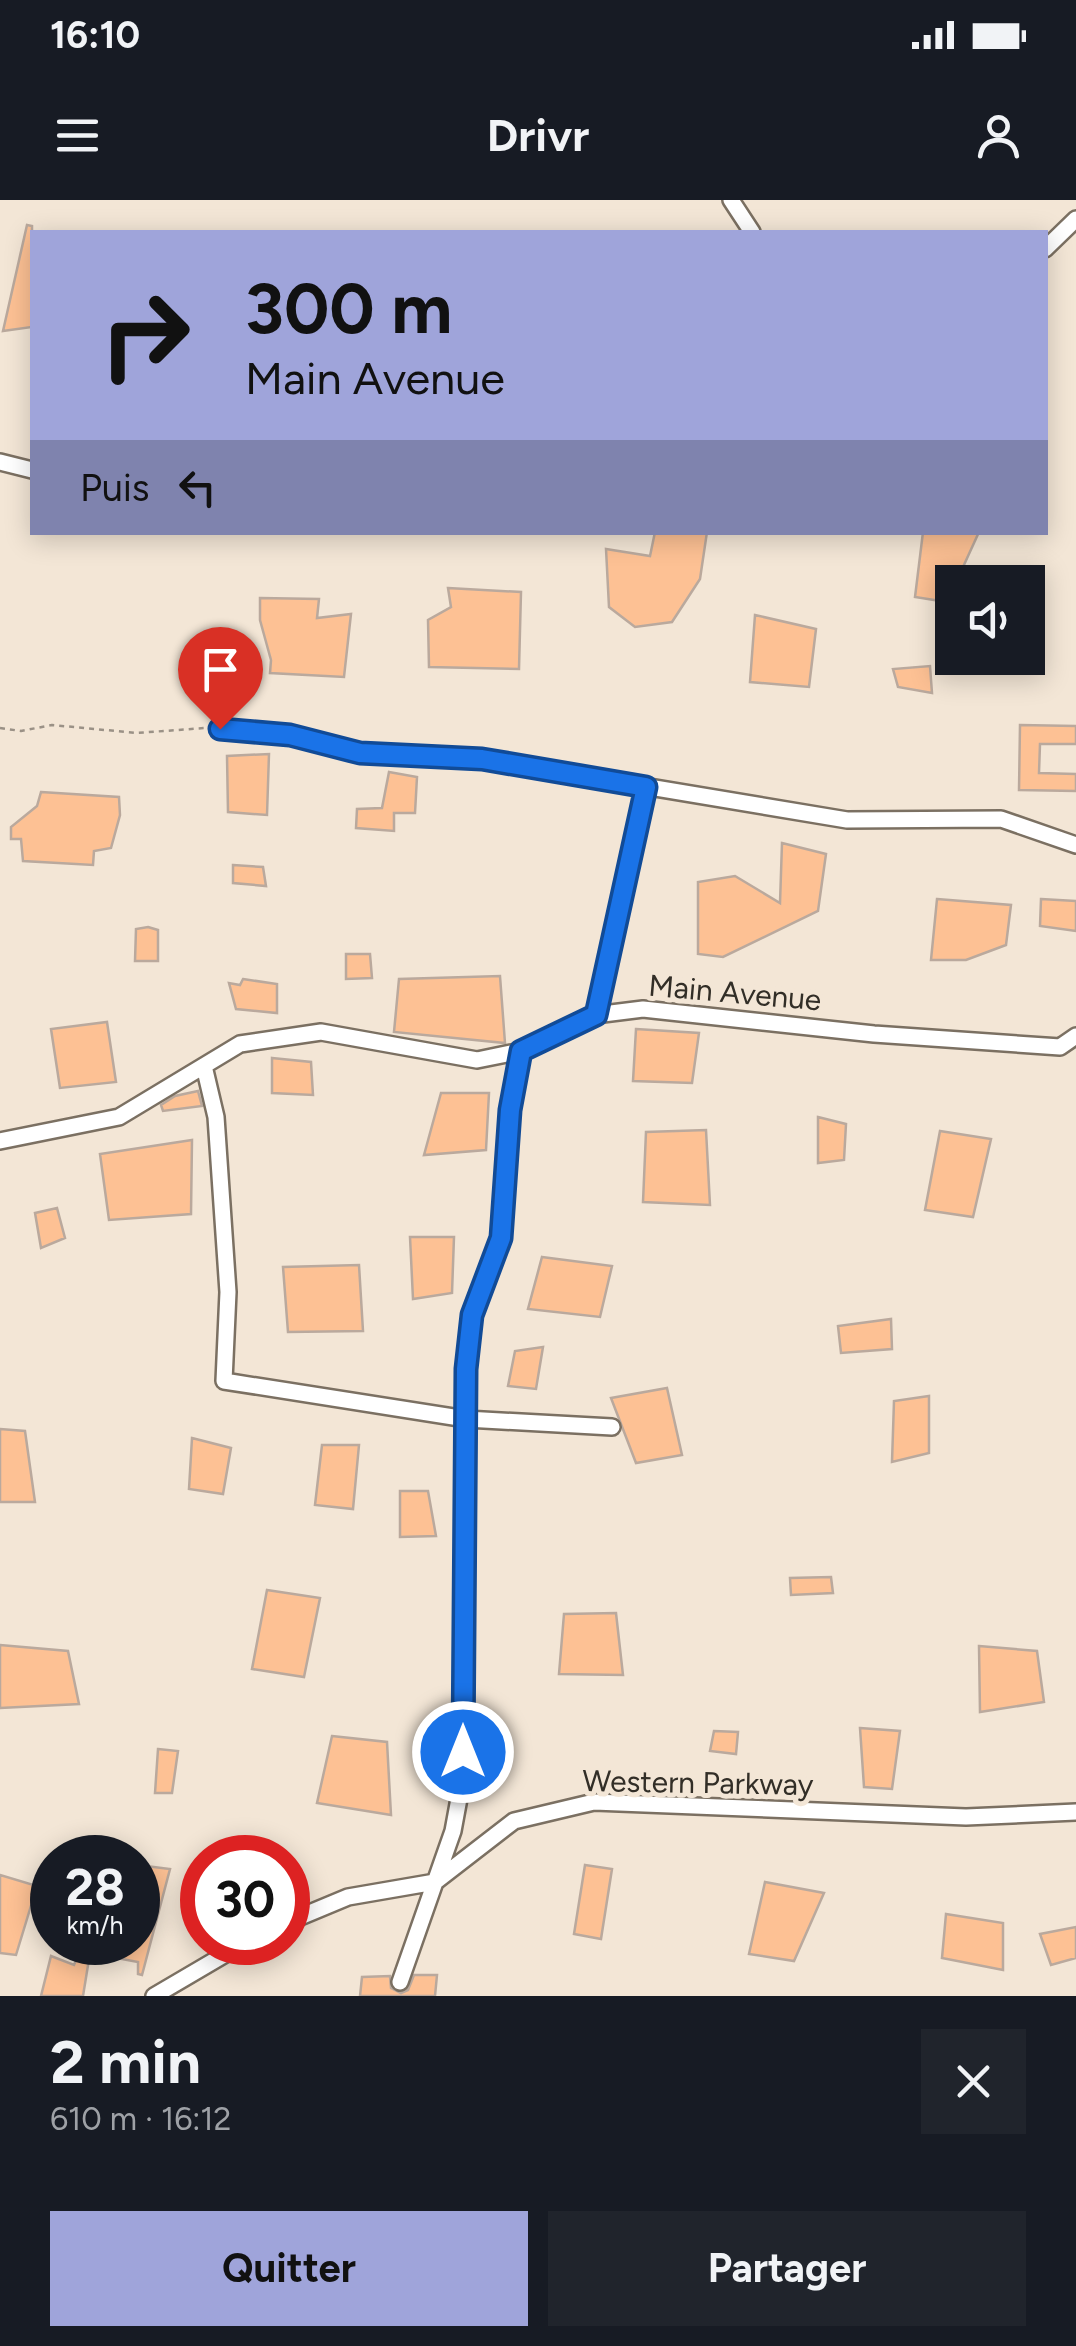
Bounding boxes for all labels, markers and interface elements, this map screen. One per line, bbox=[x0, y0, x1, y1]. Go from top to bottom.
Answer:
text: 16:10 bbox=[50, 12, 140, 58]
icon: menu bbox=[50, 108, 105, 163]
text: Drivr bbox=[487, 108, 589, 162]
icon: person bbox=[971, 108, 1026, 163]
text: 300 m bbox=[245, 266, 452, 351]
icon: right bbox=[80, 270, 210, 400]
text: Main Avenue bbox=[245, 351, 505, 405]
icon: left bbox=[170, 460, 225, 515]
text: Puis bbox=[80, 465, 150, 511]
map controls bbox=[935, 565, 1045, 675]
button: sound bbox=[935, 565, 1045, 675]
pin bbox=[178, 627, 263, 730]
icon: arrive bbox=[193, 642, 248, 697]
street label: Main Avenue bbox=[647, 967, 823, 1018]
position arrow bbox=[411, 1700, 515, 1804]
street label: Western Parkway bbox=[582, 1762, 814, 1803]
speed limit sign: 30 bbox=[180, 1835, 310, 1965]
text: 28 bbox=[65, 1857, 125, 1918]
text: km/h bbox=[66, 1910, 124, 1940]
text: 2 min bbox=[50, 2026, 201, 2098]
button: close bbox=[921, 2029, 1026, 2134]
text: 610 m · 16:12 bbox=[50, 2100, 231, 2138]
button: Quitter bbox=[50, 2211, 528, 2326]
button: Partager bbox=[548, 2211, 1026, 2326]

